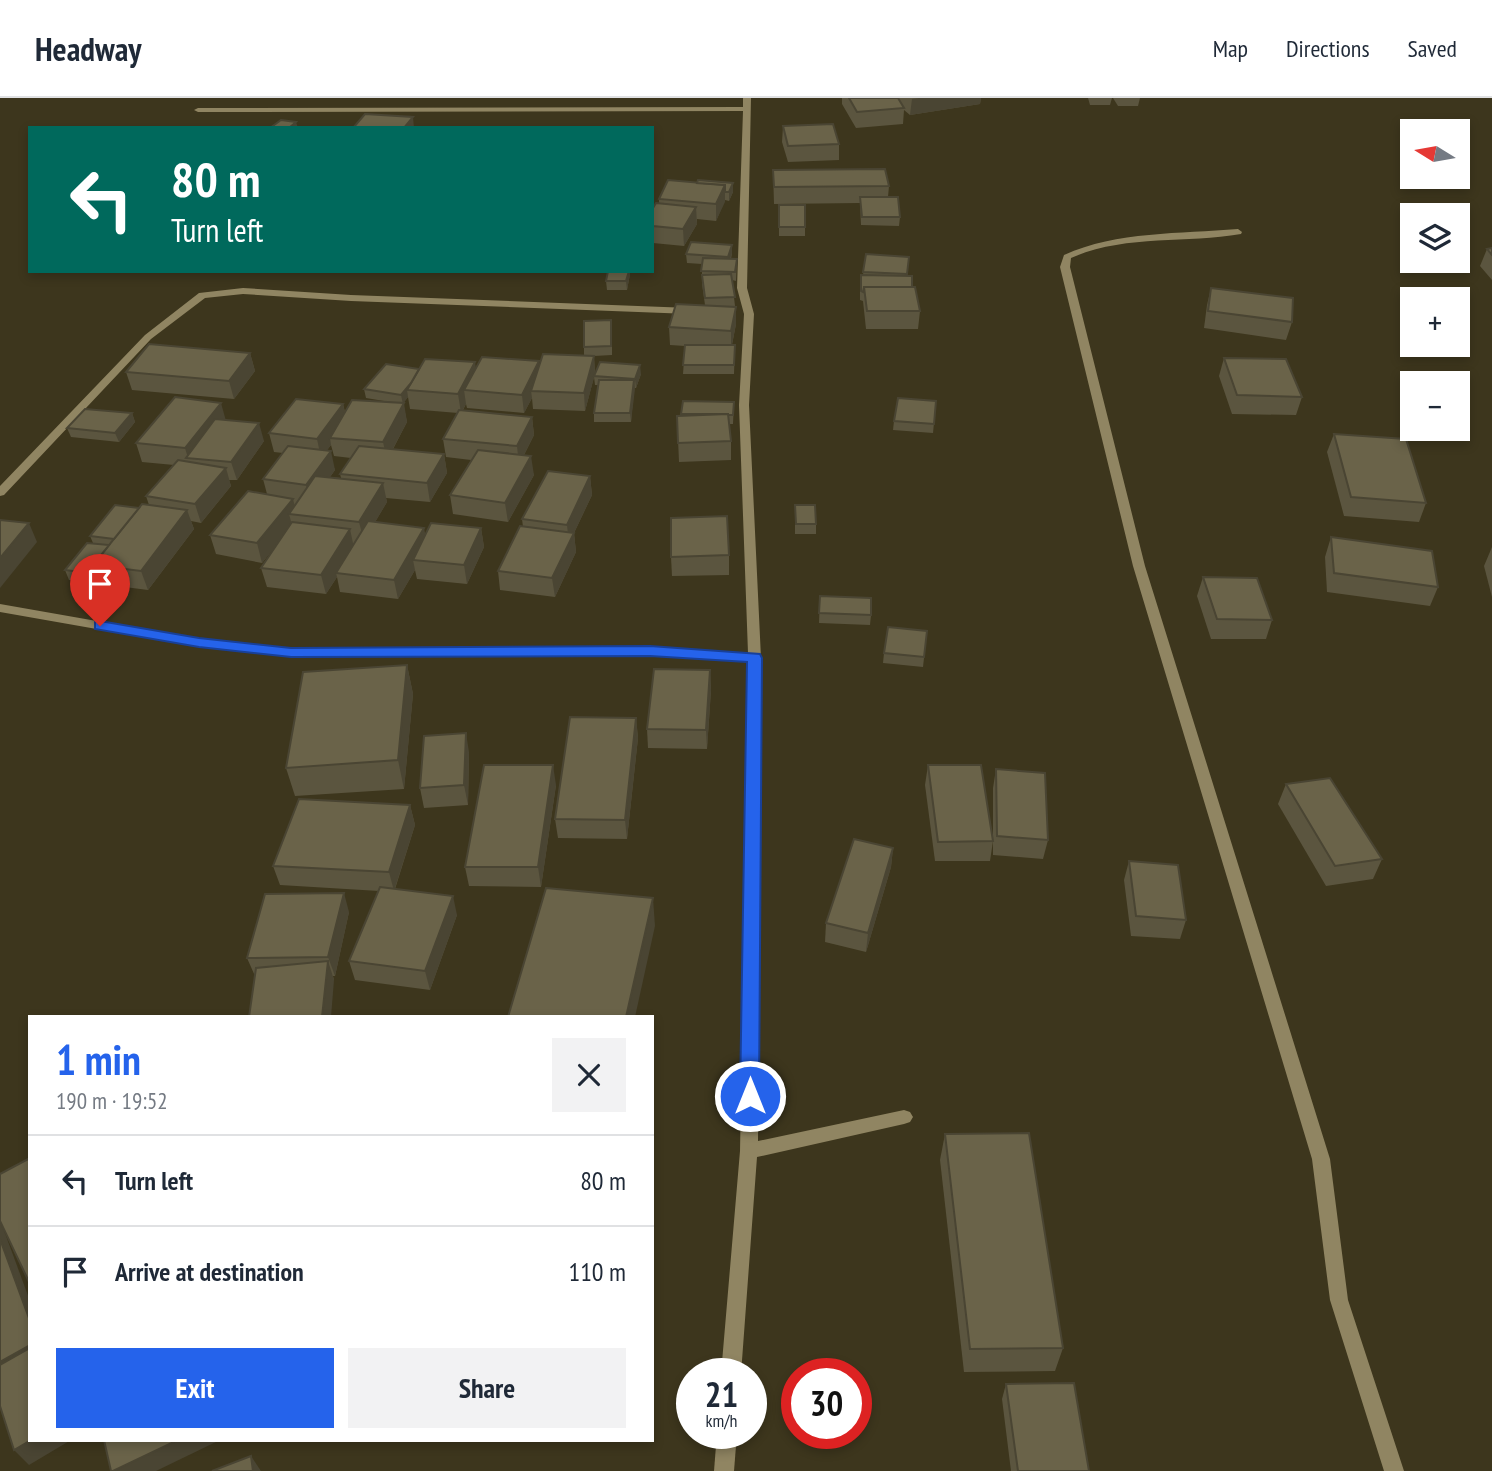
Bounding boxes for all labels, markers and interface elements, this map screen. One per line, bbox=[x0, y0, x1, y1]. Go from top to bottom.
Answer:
text: Headway bbox=[35, 27, 142, 70]
text: Map bbox=[1213, 33, 1248, 64]
text: Directions bbox=[1286, 33, 1370, 64]
text: Saved bbox=[1408, 33, 1457, 64]
north arrow bbox=[1400, 119, 1470, 189]
map controls bbox=[1400, 119, 1470, 441]
text: 80 m bbox=[171, 147, 260, 211]
icon: left bbox=[56, 154, 147, 245]
button: layers bbox=[1400, 203, 1470, 273]
text: Turn left bbox=[171, 209, 263, 251]
button: + bbox=[1400, 287, 1470, 357]
button: − bbox=[1400, 371, 1470, 441]
pin bbox=[70, 554, 130, 626]
icon: arrive bbox=[81, 565, 119, 603]
text: 1 min bbox=[56, 1032, 141, 1087]
button: close bbox=[552, 1038, 626, 1112]
position arrow bbox=[713, 1059, 787, 1133]
text: 190 m · 19:52 bbox=[56, 1086, 168, 1115]
icon: left bbox=[56, 1162, 94, 1200]
text: Turn left bbox=[115, 1164, 193, 1197]
text: 80 m bbox=[580, 1164, 626, 1197]
icon: arrive bbox=[56, 1253, 94, 1291]
text: Arrive at destination bbox=[115, 1255, 304, 1288]
text: 110 m bbox=[568, 1255, 626, 1288]
button: Exit bbox=[56, 1348, 334, 1428]
button: Share bbox=[348, 1348, 626, 1428]
speed limit sign: 30 bbox=[781, 1358, 872, 1449]
text: 21 bbox=[705, 1371, 738, 1417]
text: km/h bbox=[706, 1409, 737, 1432]

